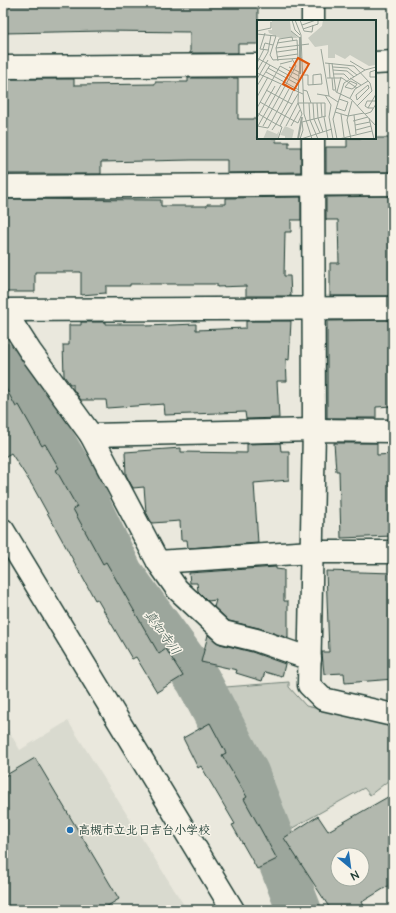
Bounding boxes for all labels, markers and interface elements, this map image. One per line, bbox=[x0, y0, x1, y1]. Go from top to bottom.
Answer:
inset map bbox=[257, 20, 376, 139]
water label: 真如寺川 bbox=[140, 606, 185, 659]
place label: 高槻市立北日吉台小学校 bbox=[78, 822, 210, 839]
marker: 高槻市立北日吉台小学校 bbox=[65, 825, 75, 835]
north arrow bbox=[330, 847, 370, 887]
text: N bbox=[348, 867, 361, 884]

